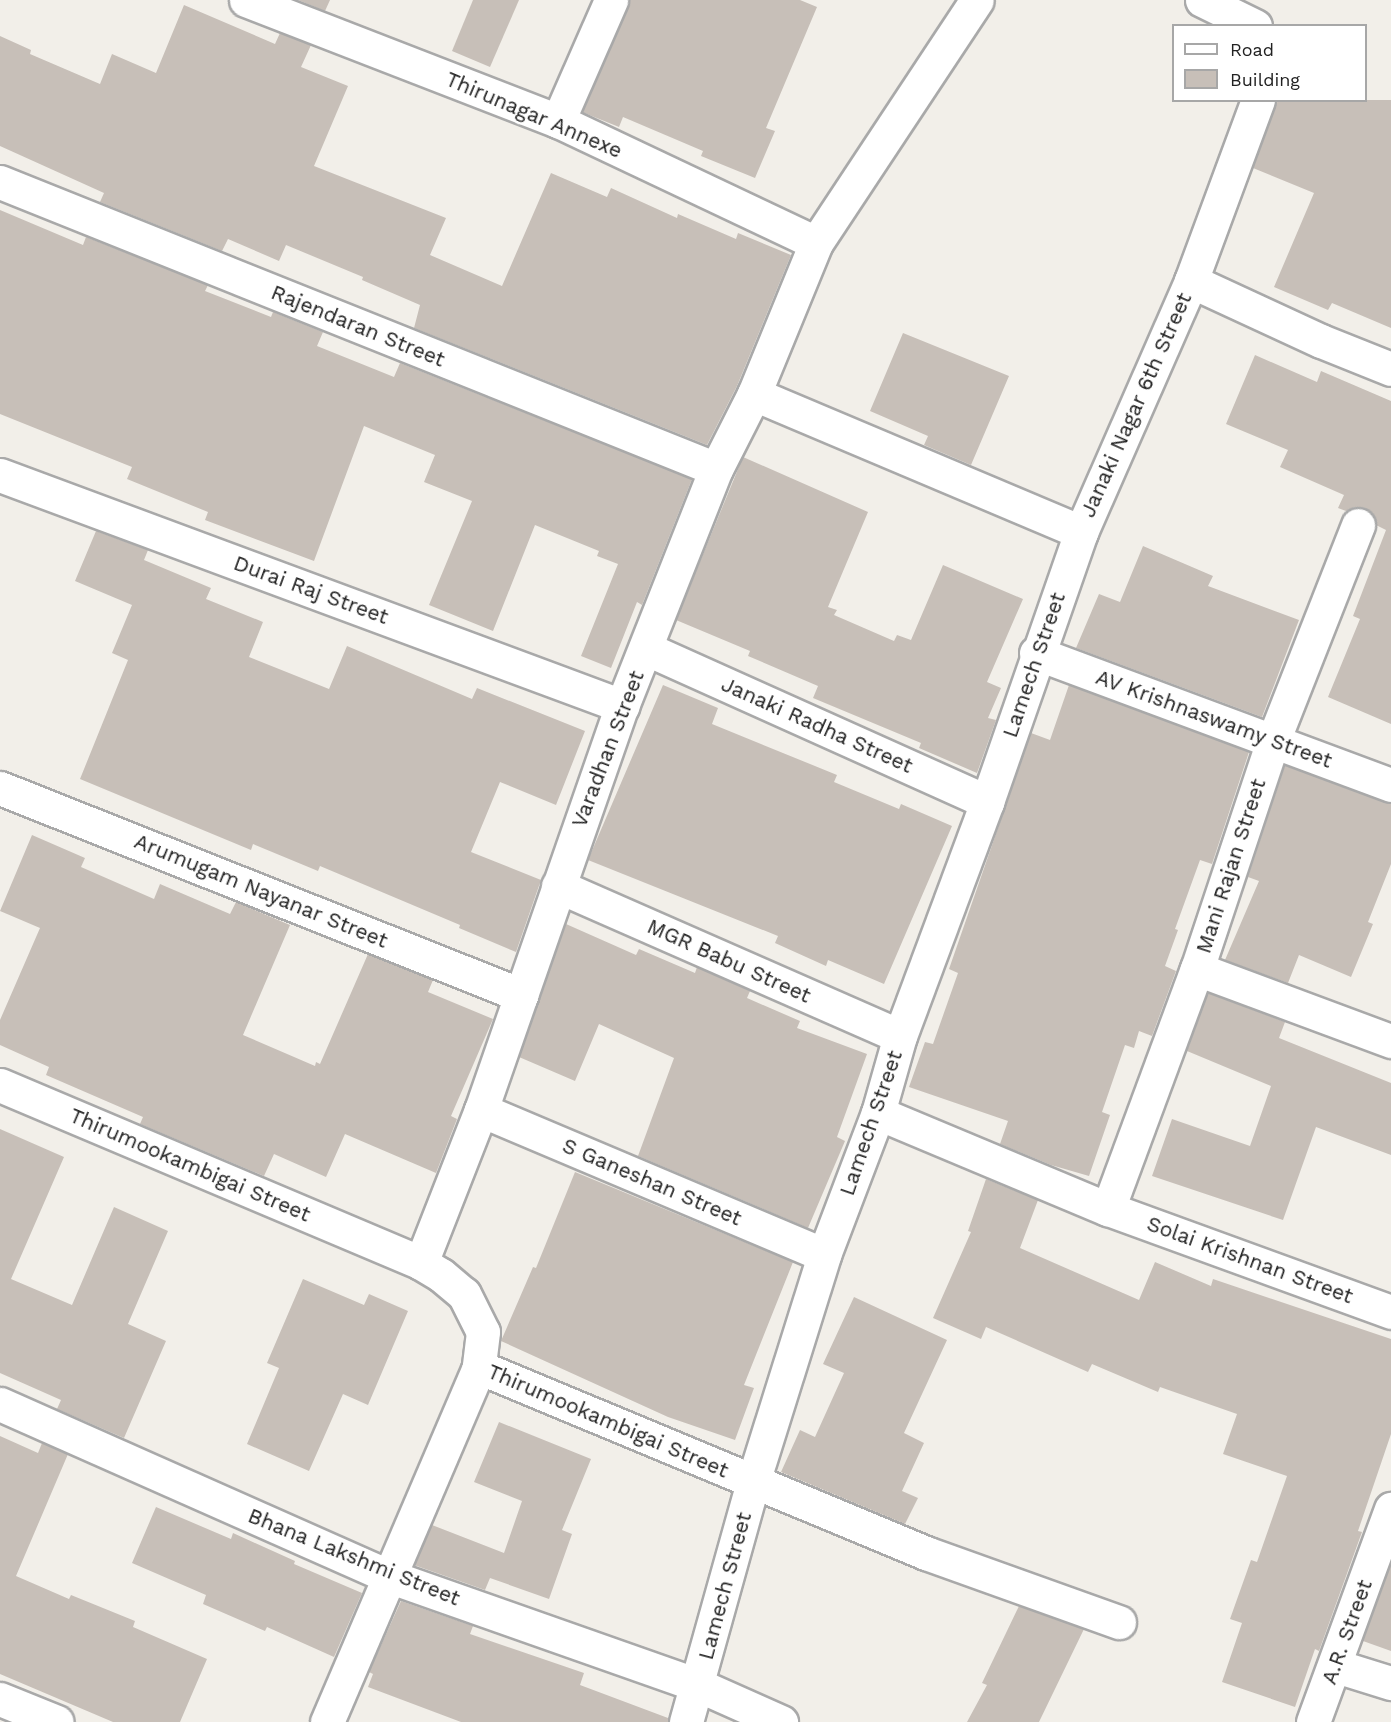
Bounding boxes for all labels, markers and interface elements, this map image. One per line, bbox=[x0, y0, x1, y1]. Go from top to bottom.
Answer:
legend bbox=[1172, 24, 1367, 102]
text: Road bbox=[1230, 39, 1274, 60]
street label: Thirunagar Annexe bbox=[441, 66, 627, 164]
text: Building bbox=[1230, 69, 1300, 90]
street label: Rajendaran Street bbox=[267, 280, 449, 372]
street label: Janaki Nagar 6th Street bbox=[1075, 288, 1197, 522]
street label: Durai Raj Street bbox=[230, 550, 392, 630]
street label: Lamech Street bbox=[997, 589, 1071, 741]
street label: AV Krishnaswamy Street bbox=[1092, 664, 1336, 774]
street label: Varadhan Street bbox=[567, 667, 649, 831]
street label: Janaki Radha Street bbox=[717, 671, 917, 779]
street label: Mani Rajan Street bbox=[1191, 775, 1271, 957]
street label: Arumugam Nayanar Street bbox=[130, 828, 392, 954]
street label: MGR Babu Street bbox=[643, 914, 815, 1008]
street label: Lamech Street bbox=[834, 1047, 908, 1199]
street label: Thirumookambigai Street bbox=[66, 1103, 314, 1227]
street label: S Ganeshan Street bbox=[559, 1133, 745, 1231]
street label: Solai Krishnan Street bbox=[1144, 1211, 1356, 1309]
street label: Thirumookambigai Street bbox=[484, 1359, 732, 1483]
street label: Bhana Lakshmi Street bbox=[244, 1503, 464, 1611]
street label: Lamech Street bbox=[693, 1509, 757, 1663]
street label: A.R. Street bbox=[1316, 1576, 1378, 1688]

